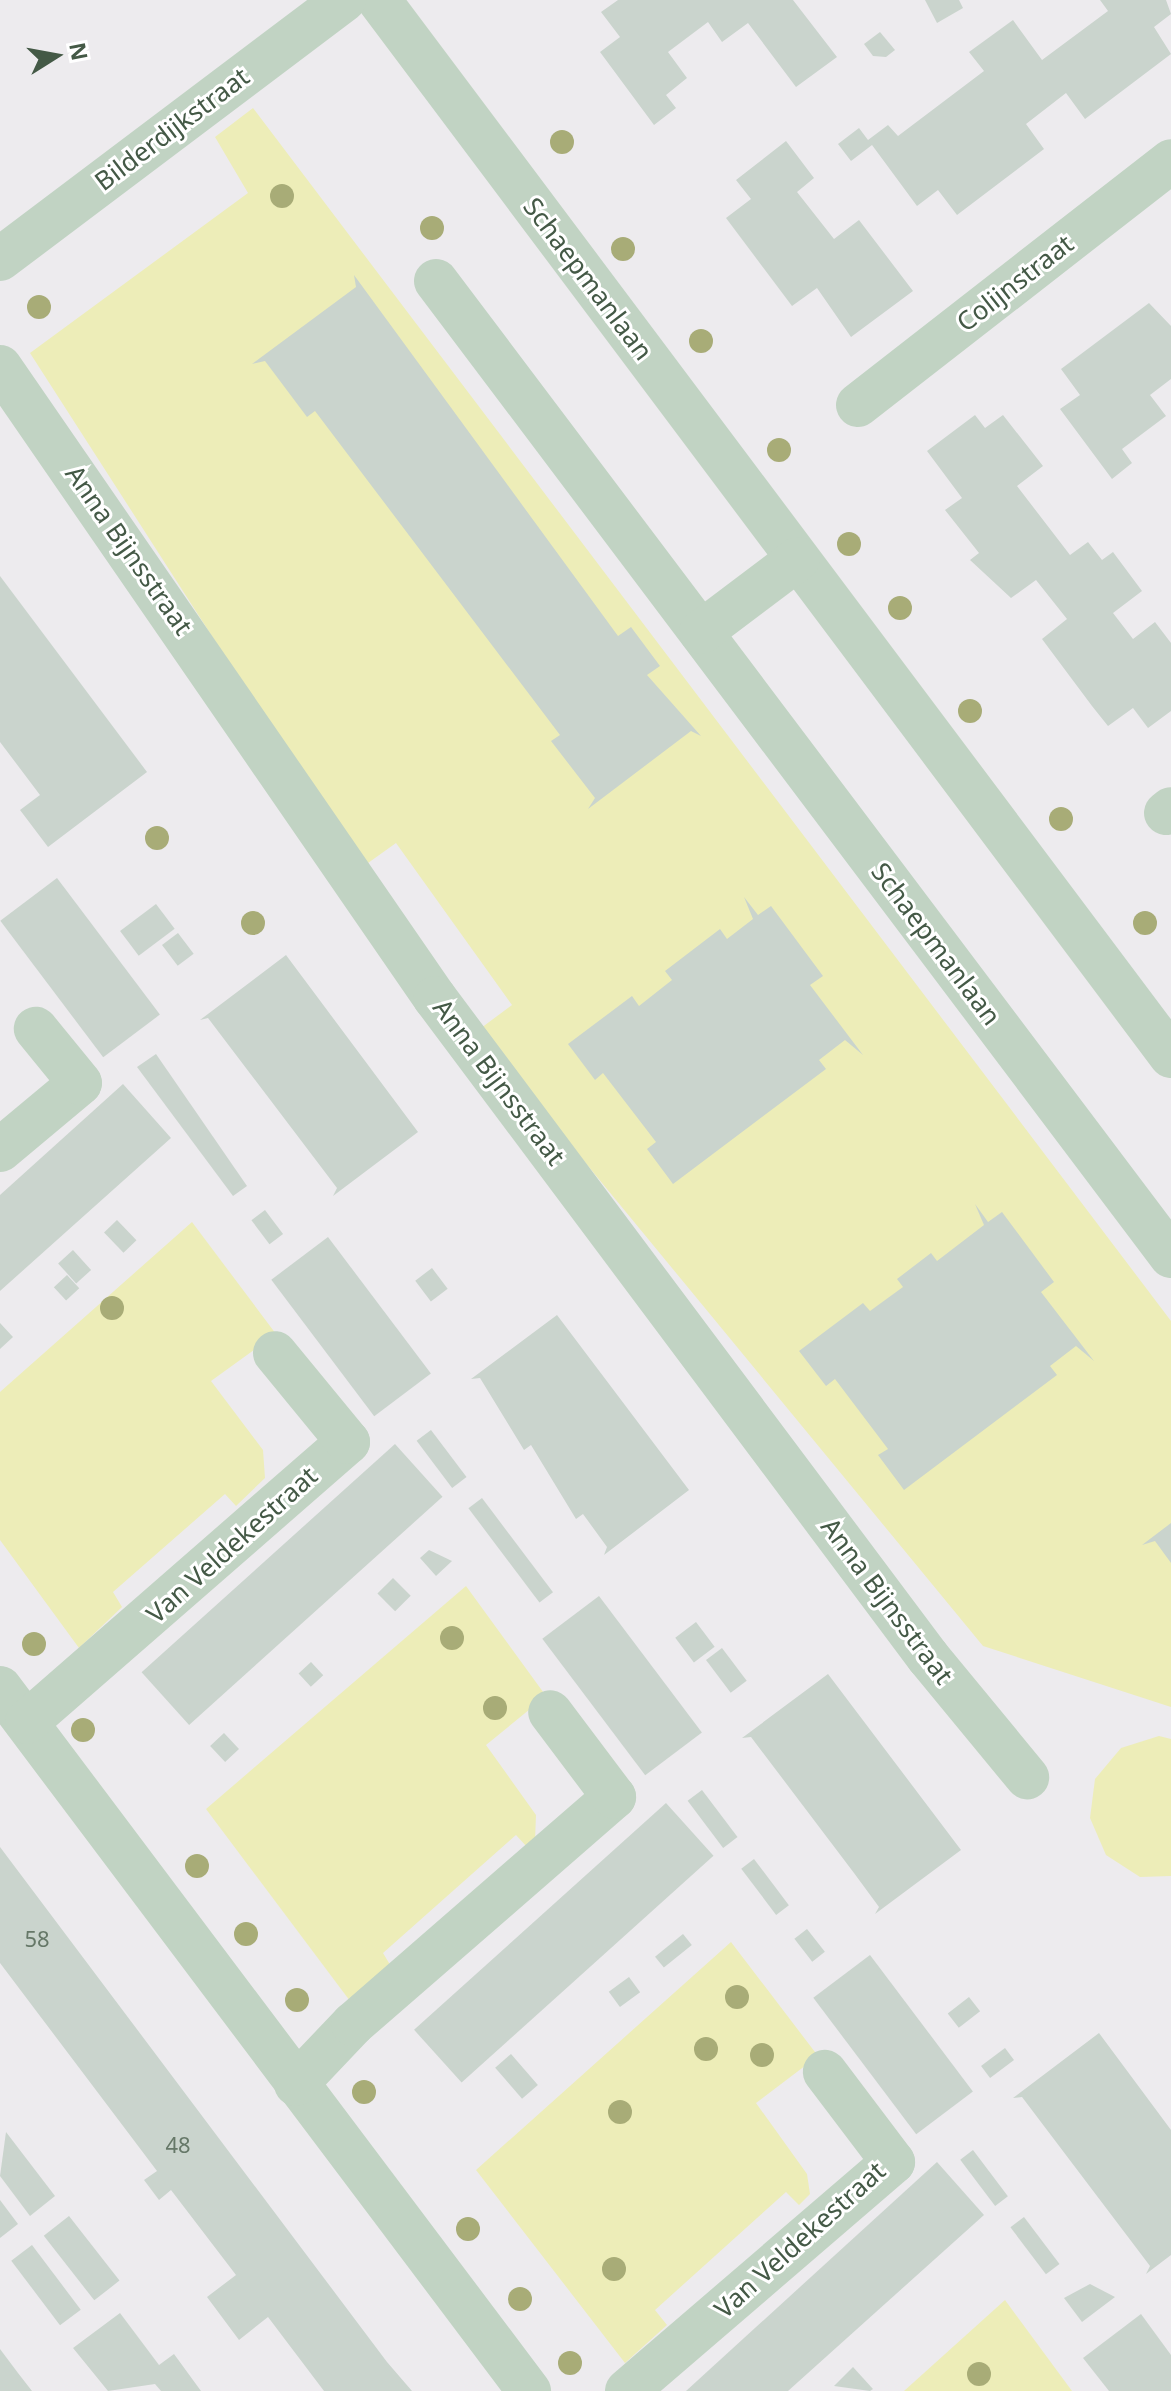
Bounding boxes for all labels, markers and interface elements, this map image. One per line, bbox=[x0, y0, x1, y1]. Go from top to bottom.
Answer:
north arrow bbox=[16, 16, 96, 96]
text: N bbox=[63, 40, 96, 63]
street label: Bilderdijkstraat bbox=[89, 61, 255, 197]
street label: Schaepmanlaan bbox=[517, 192, 659, 366]
street label: Colijnstraat bbox=[951, 228, 1079, 338]
street label: Anna Bijnsstraat bbox=[59, 459, 199, 641]
street label: Schaepmanlaan bbox=[865, 857, 1007, 1031]
street label: Anna Bijnsstraat bbox=[426, 993, 572, 1171]
street label: Van Veldekestraat bbox=[140, 1460, 324, 1630]
street label: Anna Bijnsstraat bbox=[814, 1512, 960, 1690]
house number: 58 bbox=[24, 1926, 50, 1952]
house number: 48 bbox=[165, 2132, 191, 2158]
street label: Van Veldekestraat bbox=[708, 2155, 892, 2325]

